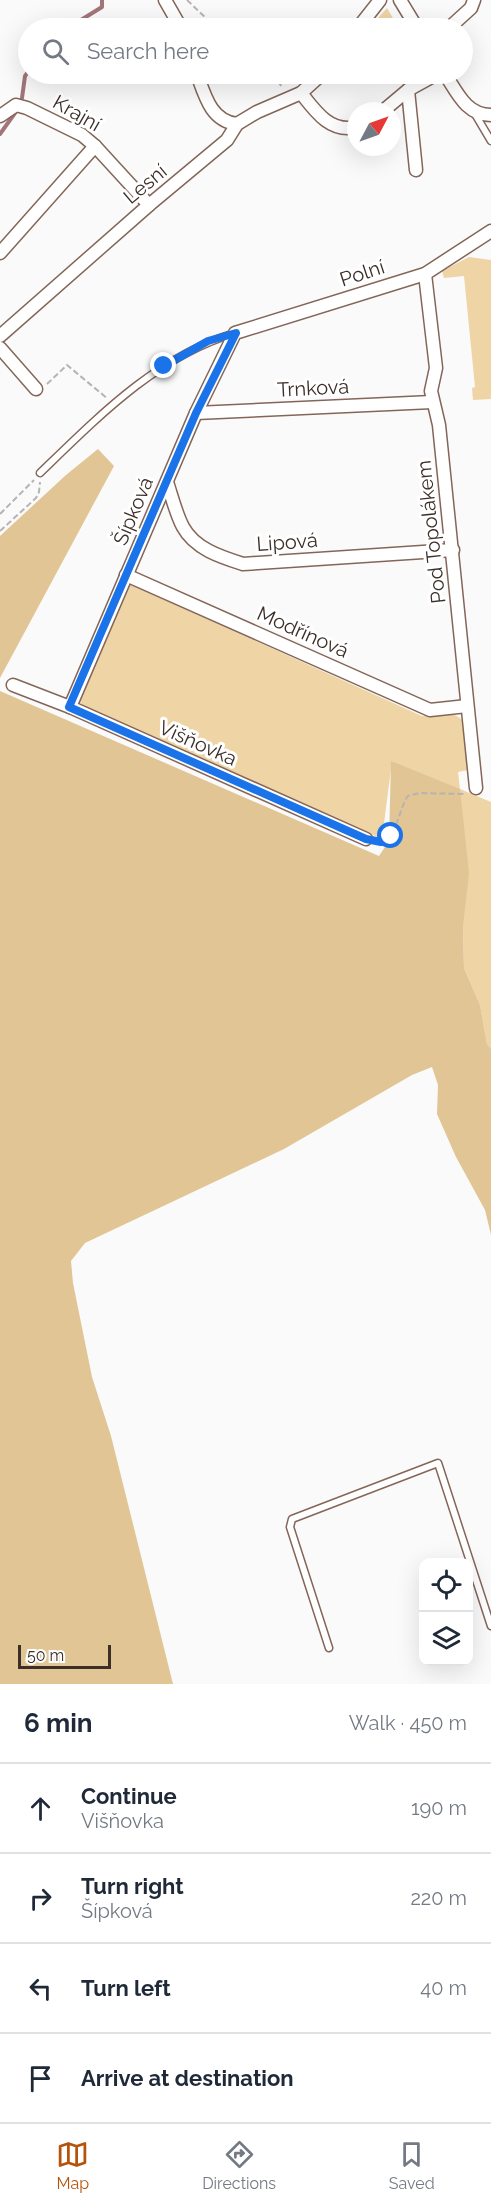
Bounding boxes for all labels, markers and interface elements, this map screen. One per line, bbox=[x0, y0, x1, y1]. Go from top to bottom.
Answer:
search box bbox=[18, 18, 473, 84]
icon: search bbox=[39, 35, 72, 68]
text: Search here bbox=[87, 38, 209, 64]
street label: Krajní bbox=[49, 90, 106, 137]
north arrow bbox=[347, 102, 401, 156]
street label: Lesní bbox=[119, 159, 172, 209]
street label: Polní bbox=[337, 254, 388, 291]
route end bbox=[150, 352, 176, 378]
street label: Trnková bbox=[276, 374, 350, 402]
street label: Pod Topolákem bbox=[412, 459, 450, 605]
street label: Šípková bbox=[107, 473, 158, 549]
street label: Lipová bbox=[256, 528, 318, 556]
street label: Modřínová bbox=[254, 601, 352, 663]
street label: Višňovka bbox=[155, 715, 241, 771]
route start bbox=[377, 822, 403, 848]
map controls bbox=[419, 1558, 473, 1666]
button: locate bbox=[419, 1558, 473, 1612]
button: layers bbox=[419, 1612, 473, 1666]
scale bar bbox=[18, 1642, 111, 1670]
text: 50 m bbox=[27, 1646, 64, 1665]
text: 6 min bbox=[24, 1708, 93, 1738]
text: Walk · 450 m bbox=[349, 1711, 467, 1735]
text: Continue bbox=[81, 1783, 177, 1809]
icon: ahead bbox=[24, 1792, 57, 1825]
text: 190 m bbox=[411, 1796, 467, 1820]
text: Višňovka bbox=[81, 1809, 164, 1833]
text: Turn right bbox=[81, 1873, 184, 1899]
icon: right bbox=[24, 1882, 57, 1915]
text: 220 m bbox=[410, 1886, 467, 1910]
text: Šípková bbox=[81, 1899, 153, 1923]
icon: left bbox=[24, 1972, 57, 2005]
text: Turn left bbox=[81, 1975, 171, 2001]
text: 40 m bbox=[420, 1976, 467, 2000]
icon: arrive bbox=[24, 2062, 57, 2095]
text: Arrive at destination bbox=[81, 2065, 294, 2091]
tab: Map bbox=[56, 2138, 89, 2193]
tab: Directions bbox=[202, 2138, 276, 2193]
tab: Saved bbox=[389, 2138, 435, 2193]

